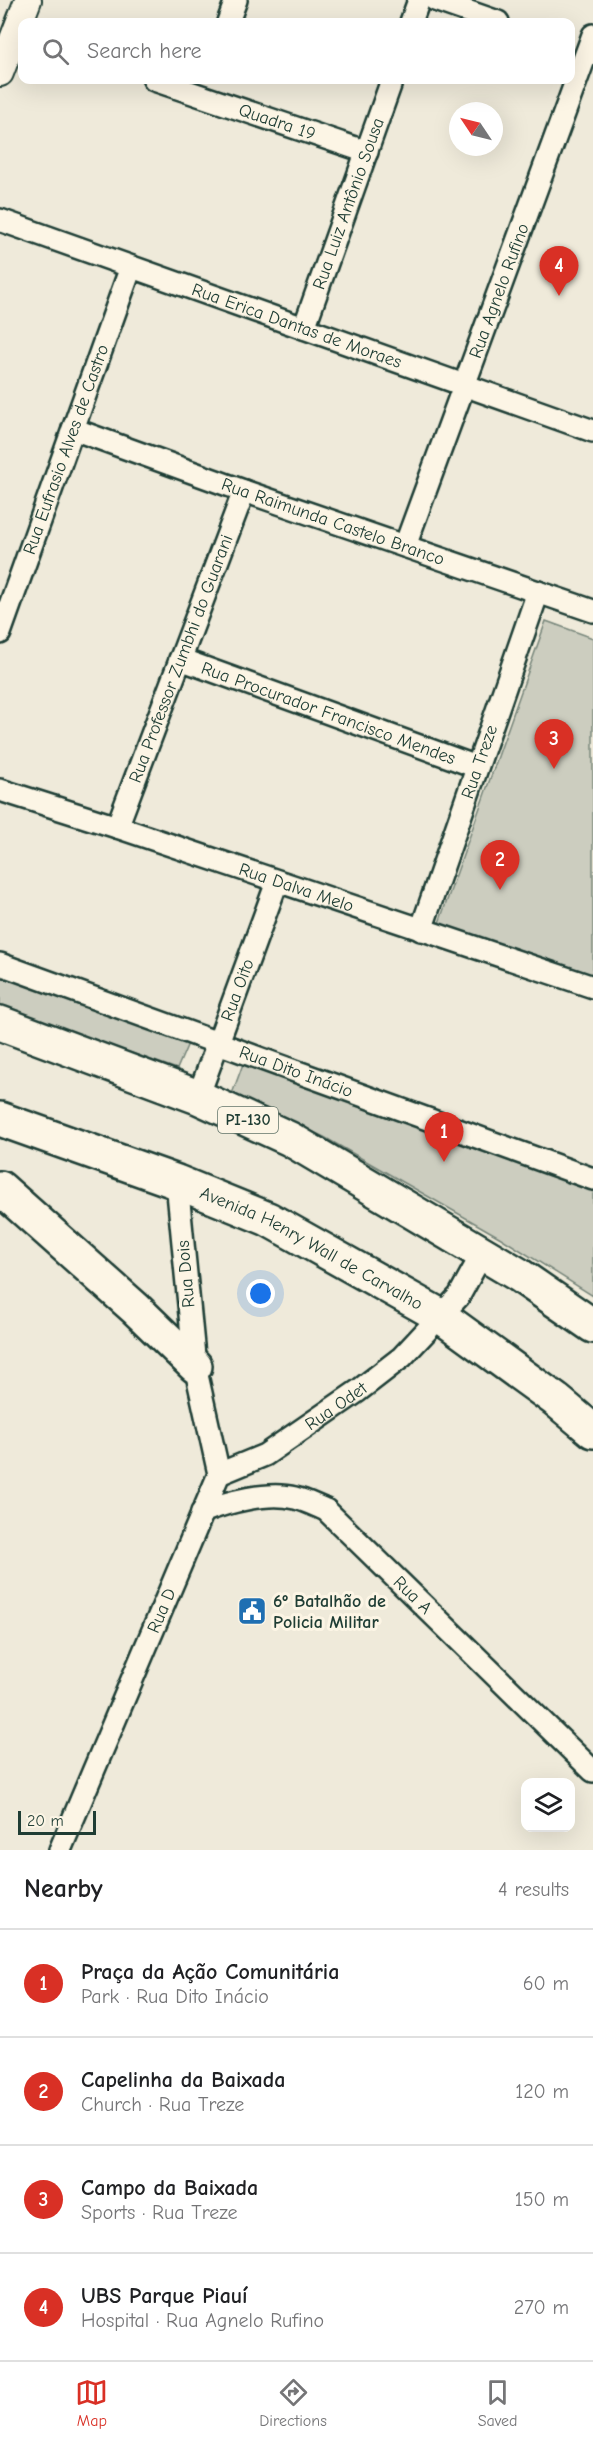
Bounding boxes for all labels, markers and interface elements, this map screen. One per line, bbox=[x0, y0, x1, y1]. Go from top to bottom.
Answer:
search box bbox=[18, 18, 575, 84]
icon: search bbox=[39, 35, 72, 68]
text: Search here bbox=[87, 38, 202, 64]
street label: Quadra 19 bbox=[236, 99, 318, 144]
north arrow bbox=[449, 102, 503, 156]
street label: Rua Luiz Antônio Sousa bbox=[308, 115, 388, 292]
street label: Rua Agnelo Rufino bbox=[464, 220, 533, 361]
pin: 4 bbox=[540, 246, 578, 296]
street label: Rua Erica Dantas de Moraes bbox=[189, 279, 405, 373]
street label: Rua Eufrasio Alves de Castro bbox=[18, 341, 113, 557]
street label: Rua Raimunda Castelo Branco bbox=[219, 473, 447, 570]
street label: Rua Professor Zumbhi do Guarani bbox=[124, 532, 237, 786]
street label: Rua Procurador Francisco Mendes bbox=[198, 657, 459, 769]
pin: 3 bbox=[534, 720, 574, 769]
street label: Rua Treze bbox=[457, 722, 502, 802]
pin: 2 bbox=[480, 840, 520, 890]
street label: Rua Dalva Melo bbox=[236, 858, 357, 916]
street label: Rua Oito bbox=[216, 956, 258, 1024]
street label: Rua Dito Inácio bbox=[236, 1041, 356, 1102]
road number: PI-130 bbox=[218, 1107, 278, 1133]
pin: 1 bbox=[424, 1112, 464, 1162]
street label: Avenida Henry Wall de Carvalho bbox=[197, 1182, 427, 1314]
street label: Rua Dois bbox=[173, 1239, 199, 1309]
your location bbox=[246, 1279, 275, 1308]
street label: Rua Odet bbox=[301, 1377, 372, 1435]
street label: Rua A bbox=[389, 1571, 436, 1618]
street label: Rua D bbox=[143, 1585, 180, 1636]
place label: 6º Batalhão de Policia Militar bbox=[273, 1591, 386, 1633]
public building icon: 6º Batalhão de Policia Militar bbox=[236, 1595, 268, 1627]
map controls bbox=[521, 1778, 575, 1832]
button: layers bbox=[521, 1778, 575, 1832]
scale bar bbox=[18, 1808, 96, 1836]
text: 20 m bbox=[27, 1812, 64, 1830]
text: Nearby bbox=[24, 1874, 103, 1904]
text: 4 results bbox=[498, 1878, 569, 1901]
text: Praça da Ação Comunitária bbox=[81, 1959, 339, 1985]
text: 1 bbox=[40, 1972, 47, 1995]
text: 60 m bbox=[523, 1972, 569, 1995]
text: Park · Rua Dito Inácio bbox=[81, 1985, 269, 2008]
text: Capelinha da Baixada bbox=[81, 2067, 285, 2093]
text: 2 bbox=[39, 2080, 48, 2103]
text: 120 m bbox=[515, 2080, 569, 2103]
text: Church · Rua Treze bbox=[81, 2093, 244, 2116]
text: Campo da Baixada bbox=[81, 2175, 258, 2201]
text: 3 bbox=[39, 2188, 48, 2211]
text: 150 m bbox=[515, 2188, 569, 2211]
text: Sports · Rua Treze bbox=[81, 2201, 238, 2224]
text: UBS Parque Piauí bbox=[81, 2283, 248, 2309]
text: 4 bbox=[39, 2296, 48, 2319]
text: 270 m bbox=[514, 2296, 569, 2319]
text: Hospital · Rua Agnelo Rufino bbox=[81, 2309, 324, 2332]
tab: Map bbox=[75, 2376, 108, 2430]
tab: Directions bbox=[259, 2376, 327, 2430]
tab: Saved bbox=[478, 2376, 518, 2430]

